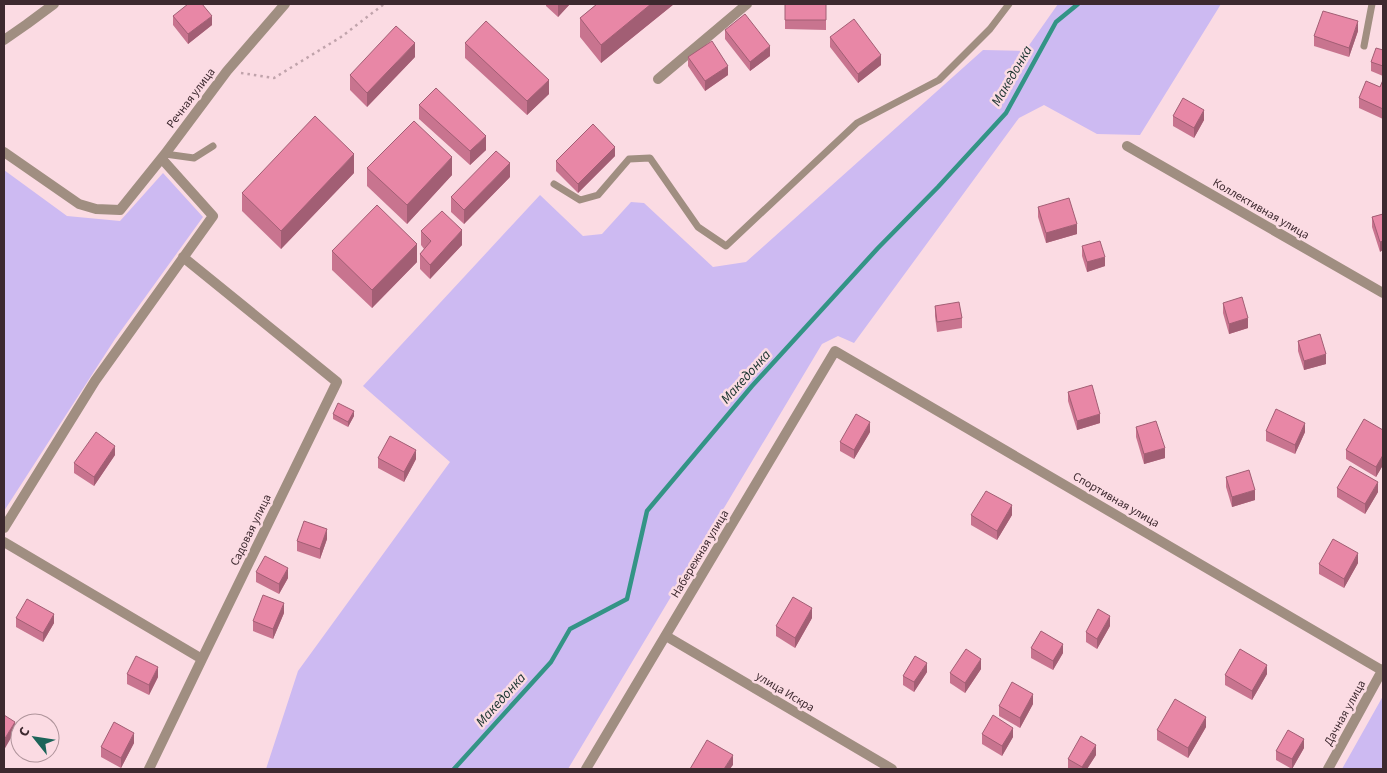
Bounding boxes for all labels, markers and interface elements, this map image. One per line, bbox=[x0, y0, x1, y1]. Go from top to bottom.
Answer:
water label: Македонка bbox=[987, 42, 1038, 110]
street label: Речная улица bbox=[163, 64, 219, 132]
street label: Коллективная улица bbox=[1210, 174, 1312, 244]
water label: Македонка bbox=[716, 345, 776, 408]
street label: Спортивная улица bbox=[1069, 468, 1163, 532]
street label: Садовая улица bbox=[226, 491, 276, 569]
street label: Набережная улица bbox=[667, 507, 733, 601]
water label: Македонка bbox=[471, 668, 531, 731]
street label: улица Искра bbox=[752, 668, 818, 716]
street label: Дачная улица bbox=[1320, 677, 1370, 749]
north arrow bbox=[10, 713, 60, 763]
text: С bbox=[14, 723, 35, 741]

